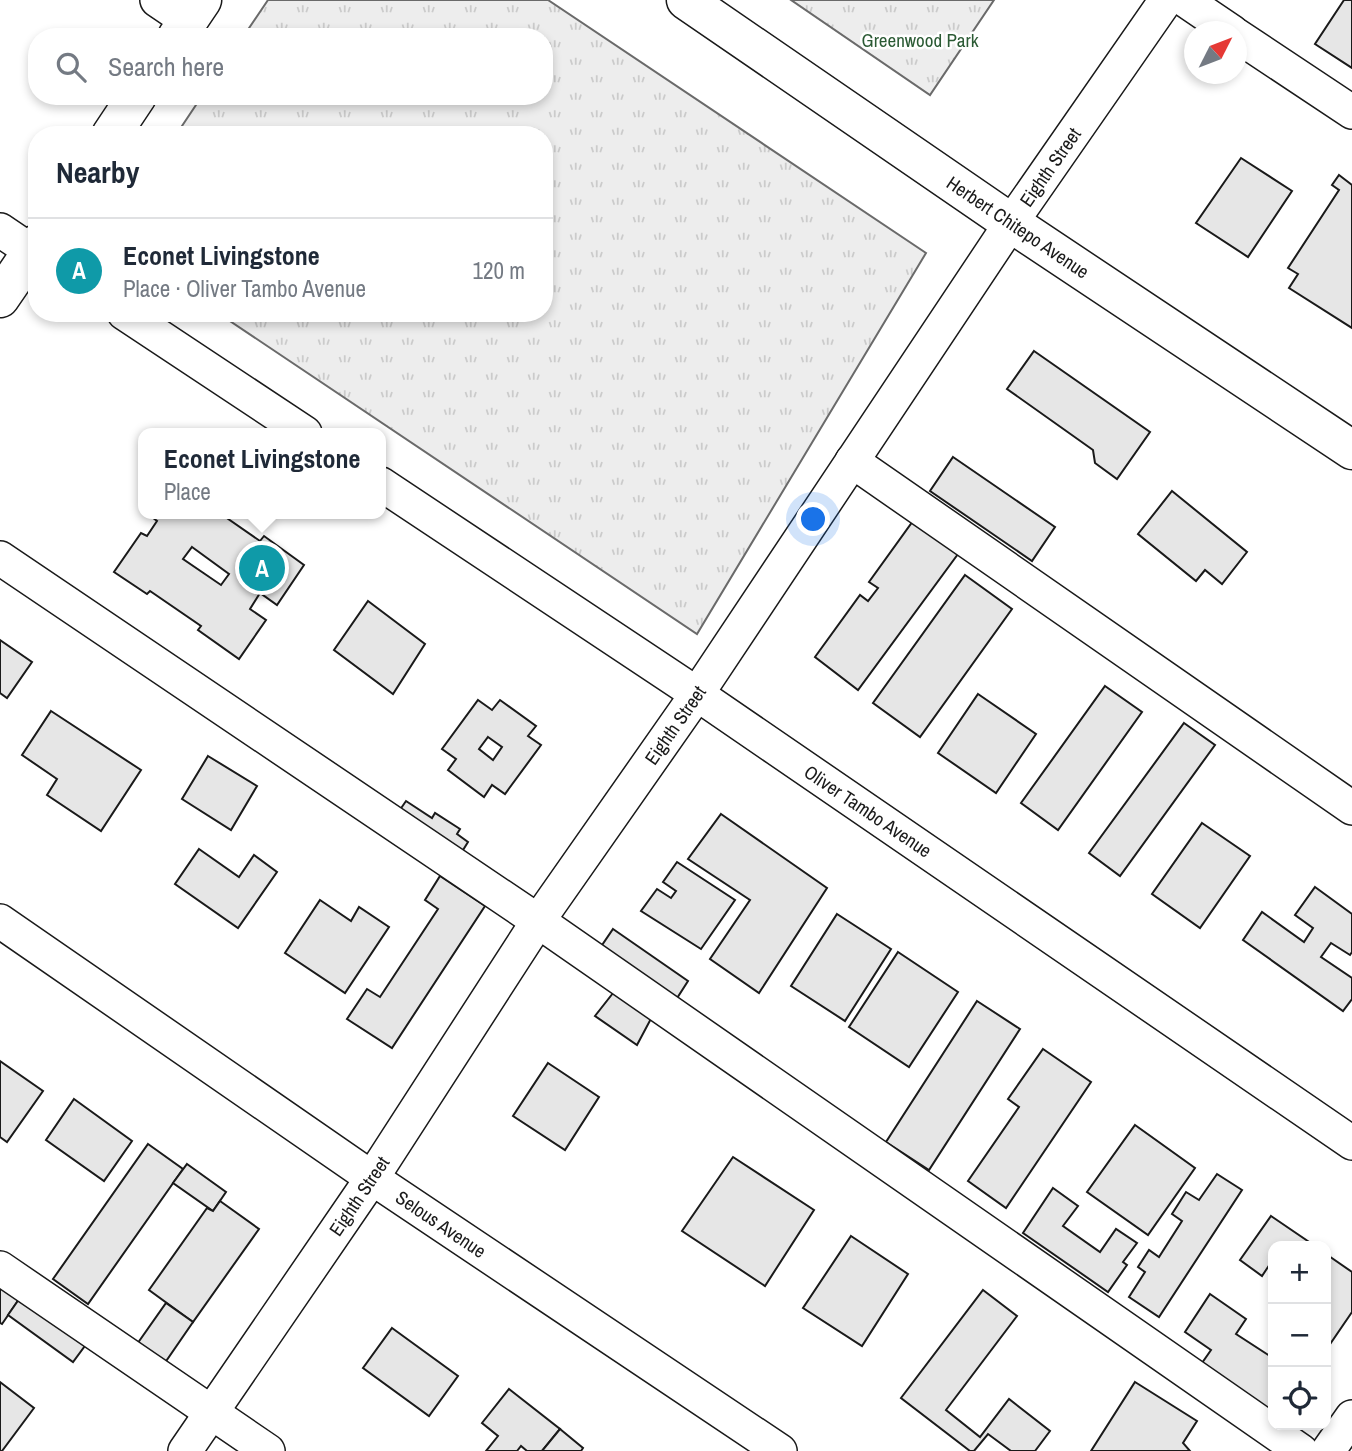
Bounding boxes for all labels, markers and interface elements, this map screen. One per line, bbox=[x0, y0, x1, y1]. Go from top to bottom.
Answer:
north arrow bbox=[1184, 21, 1247, 84]
park label: Greenwood Park bbox=[862, 27, 979, 53]
search box bbox=[28, 28, 553, 105]
icon: search bbox=[52, 48, 90, 86]
text: Search here bbox=[108, 49, 224, 84]
street label: Eighth Street bbox=[1013, 122, 1087, 212]
text: Nearby bbox=[56, 152, 139, 192]
street label: Herbert Chitepo Avenue bbox=[942, 170, 1094, 284]
text: Econet Livingstone bbox=[123, 238, 320, 273]
text: A bbox=[72, 255, 86, 286]
text: 120 m bbox=[473, 255, 525, 286]
text: Place · Oliver Tambo Avenue bbox=[123, 273, 366, 304]
popup bbox=[138, 428, 386, 519]
text: Econet Livingstone bbox=[164, 441, 360, 476]
text: Place bbox=[164, 476, 211, 507]
your location bbox=[796, 502, 830, 536]
pin: A bbox=[239, 542, 285, 594]
street label: Eighth Street bbox=[638, 680, 712, 770]
street label: Oliver Tambo Avenue bbox=[799, 759, 937, 863]
street label: Eighth Street bbox=[323, 1150, 396, 1241]
street label: Selous Avenue bbox=[391, 1184, 491, 1264]
map controls bbox=[1268, 1241, 1331, 1430]
button: + bbox=[1268, 1241, 1331, 1304]
button: − bbox=[1268, 1304, 1331, 1367]
button: locate bbox=[1268, 1367, 1331, 1430]

